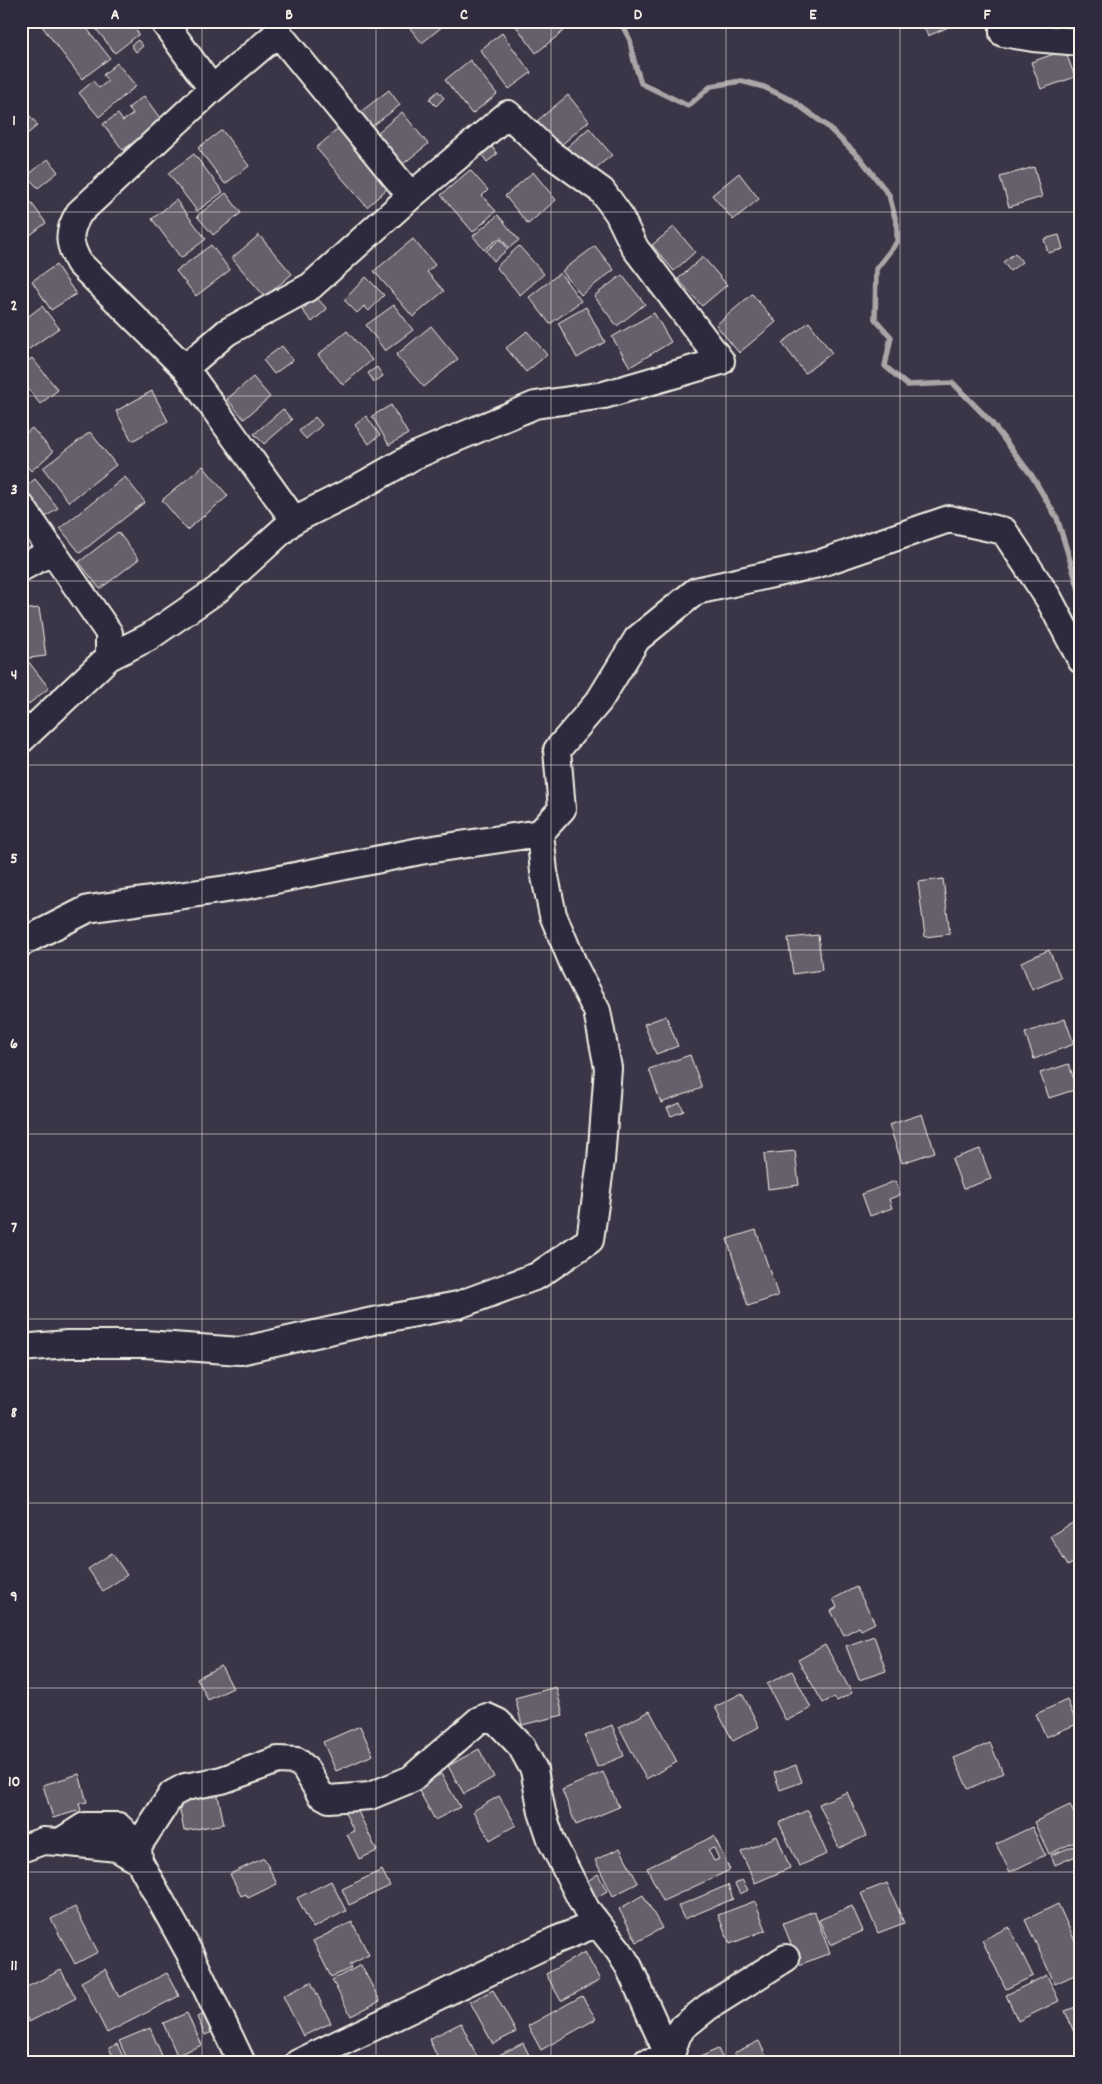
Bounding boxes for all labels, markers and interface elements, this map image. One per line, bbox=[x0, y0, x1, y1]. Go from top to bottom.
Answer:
text: A bbox=[111, 4, 120, 27]
text: B bbox=[285, 4, 293, 27]
text: C bbox=[460, 4, 468, 27]
text: D bbox=[634, 4, 643, 27]
text: E bbox=[809, 4, 817, 27]
text: F bbox=[983, 4, 991, 27]
text: 1 bbox=[12, 110, 16, 133]
text: 2 bbox=[11, 295, 18, 318]
text: 3 bbox=[10, 479, 18, 502]
text: 4 bbox=[11, 664, 17, 687]
text: 5 bbox=[10, 848, 18, 871]
text: 6 bbox=[10, 1033, 18, 1056]
text: 7 bbox=[11, 1217, 17, 1240]
text: 8 bbox=[11, 1402, 18, 1425]
text: 9 bbox=[10, 1586, 18, 1609]
text: 10 bbox=[8, 1771, 20, 1794]
text: 11 bbox=[10, 1955, 18, 1978]

